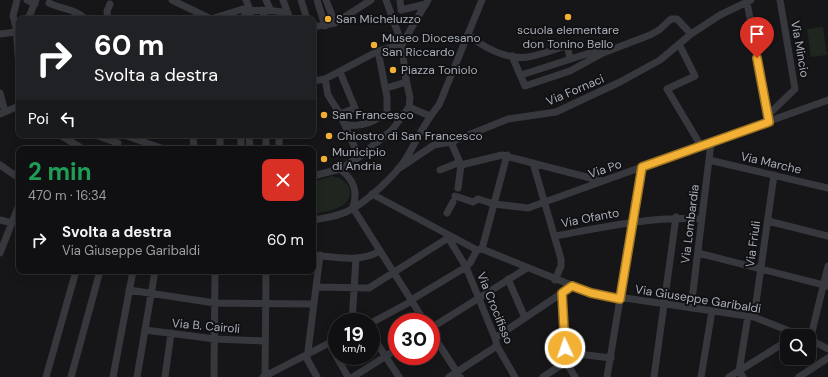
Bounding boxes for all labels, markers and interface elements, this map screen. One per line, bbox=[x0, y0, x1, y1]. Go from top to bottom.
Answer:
place label: San Micheluzzo bbox=[336, 11, 421, 27]
marker: scuola elementare don Tonino Bello bbox=[563, 12, 573, 22]
marker: San Micheluzzo bbox=[323, 14, 333, 24]
pin bbox=[740, 17, 774, 58]
street label: Via Mincio bbox=[787, 19, 813, 79]
place label: scuola elementare don Tonino Bello bbox=[517, 22, 619, 52]
icon: arrive bbox=[746, 23, 768, 45]
text: 60 m bbox=[94, 27, 164, 64]
place label: Museo Diocesano San Riccardo bbox=[382, 30, 481, 60]
icon: right bbox=[28, 32, 80, 84]
marker: Museo Diocesano San Riccardo bbox=[369, 40, 379, 50]
place label: Piazza Toniolo bbox=[401, 62, 478, 78]
text: Svolta a destra bbox=[94, 63, 218, 87]
marker: Piazza Toniolo bbox=[388, 65, 398, 75]
street label: Via Fornaci bbox=[544, 71, 607, 109]
place label: San Francesco bbox=[332, 107, 414, 123]
icon: left bbox=[57, 108, 79, 130]
text: Poi bbox=[28, 109, 49, 129]
marker: San Francesco bbox=[319, 110, 329, 120]
place label: Chiostro di San Francesco bbox=[337, 128, 483, 144]
marker: Chiostro di San Francesco bbox=[324, 131, 334, 141]
place label: Municipio di Andria bbox=[332, 144, 386, 174]
street label: Via Marche bbox=[739, 148, 803, 178]
marker: Municipio di Andria bbox=[319, 154, 329, 164]
text: 2 min bbox=[28, 156, 91, 187]
street label: Via Po bbox=[586, 156, 624, 182]
button: close bbox=[262, 159, 304, 201]
street label: Via Lombardia bbox=[677, 183, 703, 265]
text: 470 m · 16:34 bbox=[28, 187, 107, 204]
street label: Via Ofanto bbox=[560, 205, 620, 231]
street label: Via Friuli bbox=[742, 220, 764, 268]
text: Svolta a destra bbox=[62, 222, 172, 242]
icon: right bbox=[28, 229, 50, 251]
text: 60 m bbox=[267, 230, 304, 250]
text: Via Giuseppe Garibaldi bbox=[62, 242, 200, 259]
street label: Via Crocifisso bbox=[473, 270, 517, 346]
street label: Via Giuseppe Garibaldi bbox=[634, 281, 762, 317]
speed limit sign: 30 bbox=[388, 313, 440, 365]
street label: Via B. Cairoli bbox=[171, 315, 241, 337]
text: 19 bbox=[344, 321, 364, 347]
position arrow bbox=[544, 327, 586, 369]
map controls bbox=[780, 329, 816, 365]
button: search bbox=[780, 329, 816, 365]
text: km/h bbox=[342, 342, 366, 355]

